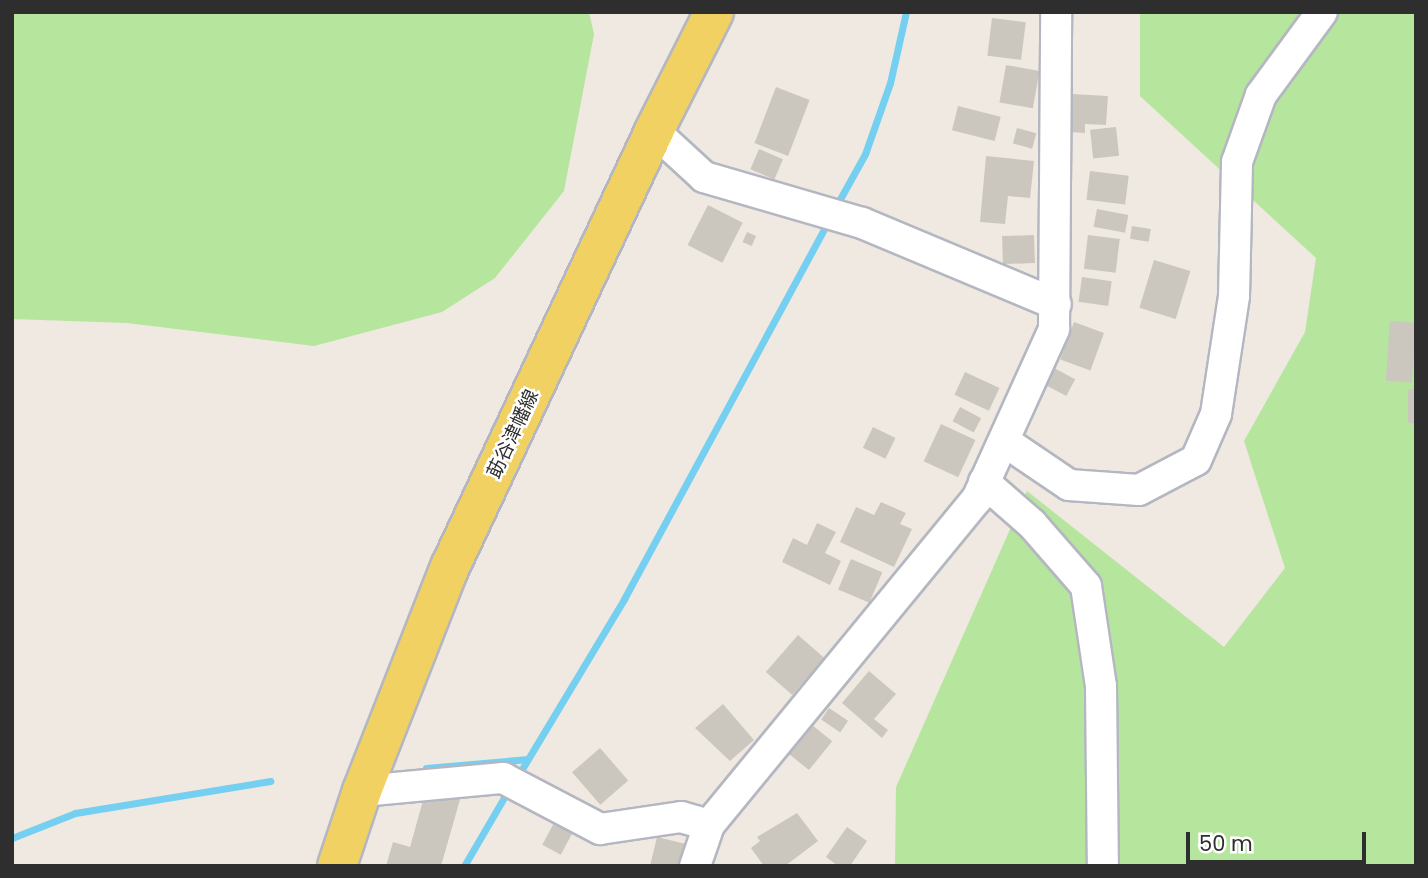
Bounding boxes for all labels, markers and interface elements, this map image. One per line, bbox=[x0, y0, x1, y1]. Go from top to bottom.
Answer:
street label: 莇谷津幡線 bbox=[483, 386, 543, 482]
scale bar bbox=[1190, 818, 1370, 862]
text: 50 m bbox=[1199, 829, 1253, 858]

